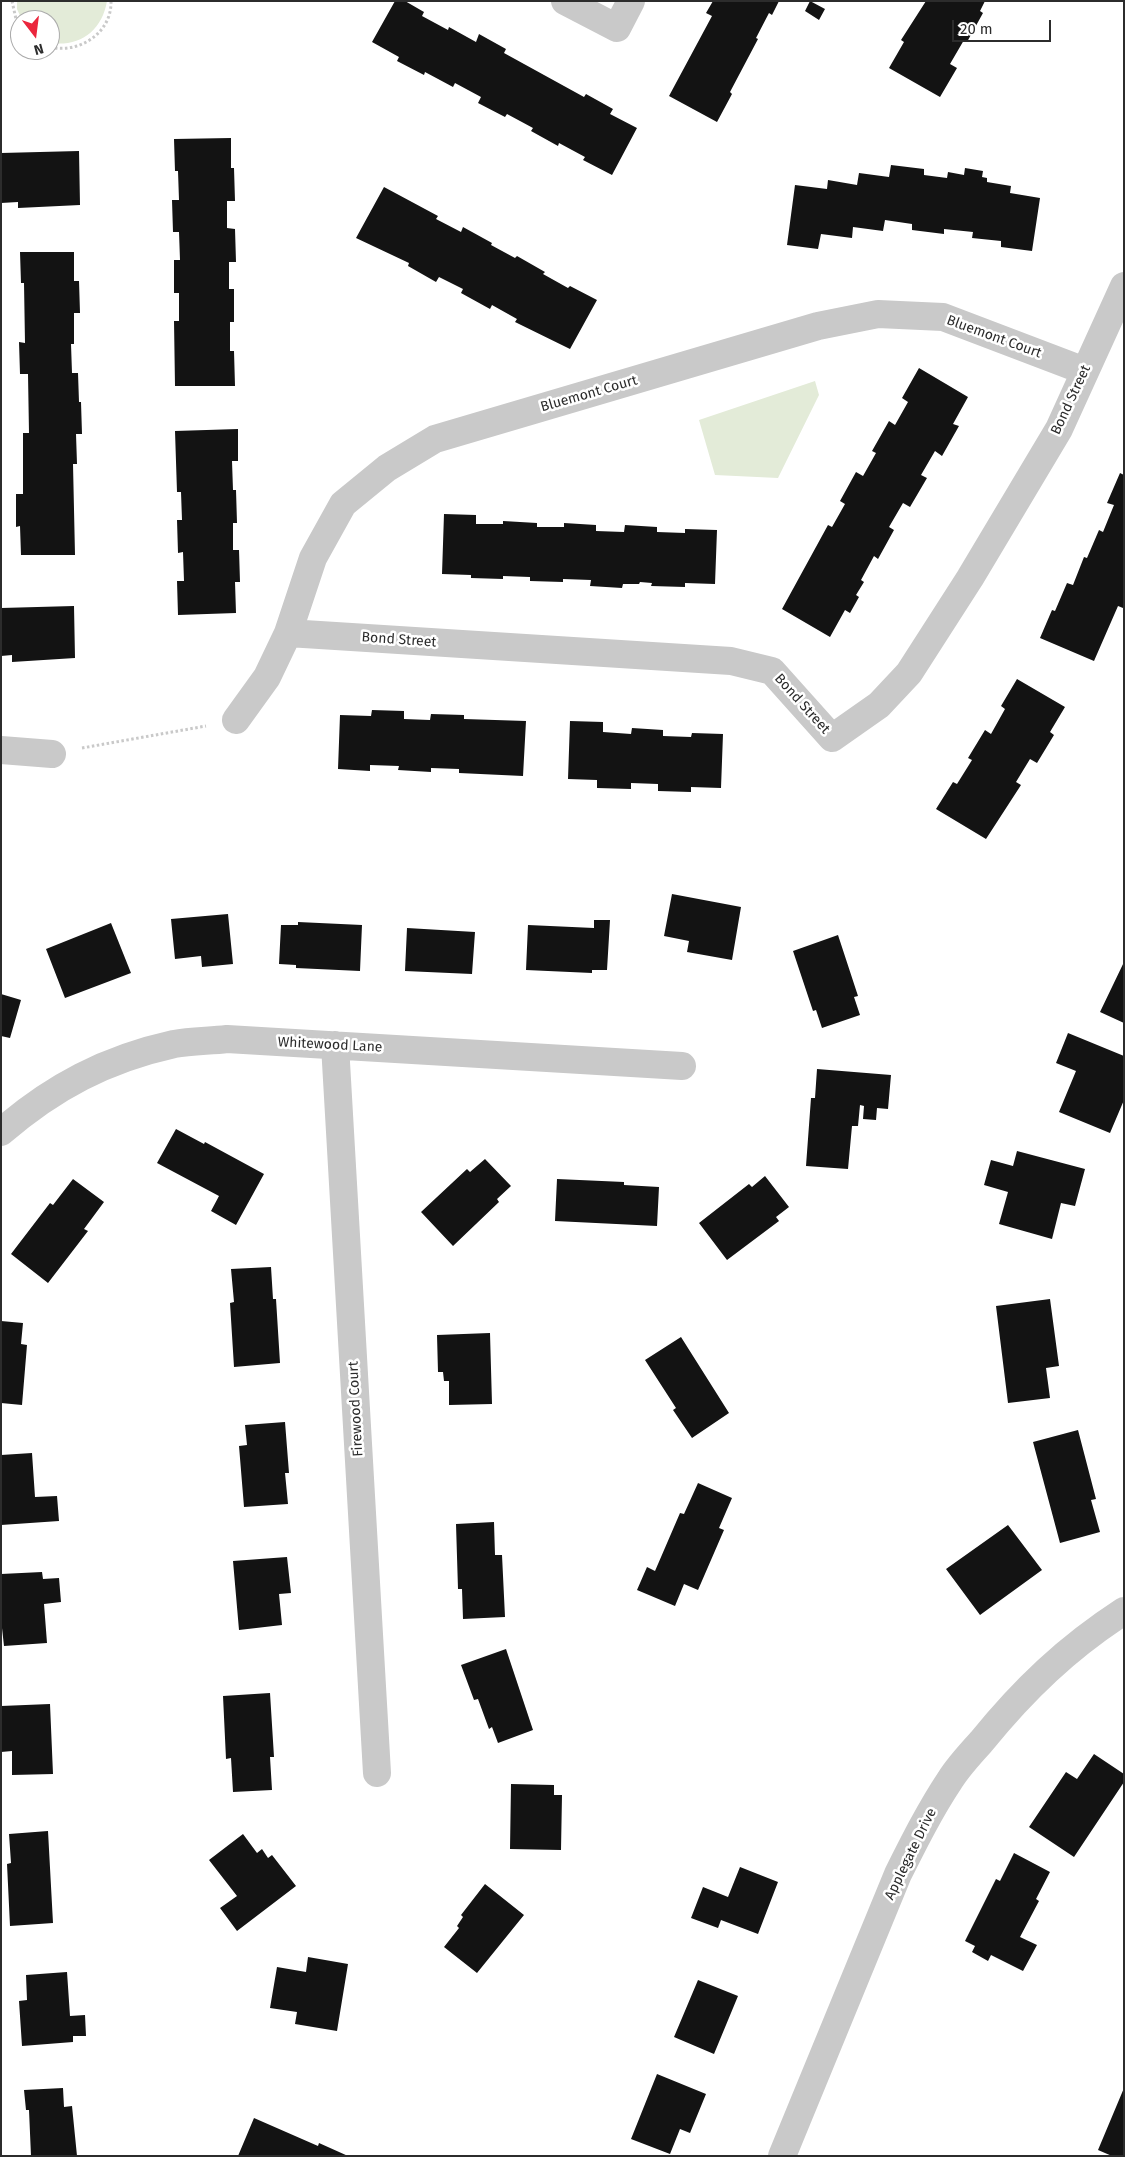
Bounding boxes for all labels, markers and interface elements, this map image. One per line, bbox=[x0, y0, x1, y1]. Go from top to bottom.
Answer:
north arrow bbox=[10, 10, 60, 60]
scale bar bbox=[955, 10, 1054, 42]
text: 20 m bbox=[960, 20, 993, 38]
text: N bbox=[32, 40, 45, 58]
street label: Bluemont Court bbox=[944, 312, 1044, 362]
street label: Bond Street bbox=[1048, 362, 1094, 438]
street label: Bluemont Court bbox=[539, 372, 639, 416]
street label: Bond Street bbox=[361, 629, 437, 651]
street label: Bond Street bbox=[771, 671, 833, 737]
street label: Whitewood Lane bbox=[277, 1034, 383, 1056]
street label: Firewood Court bbox=[345, 1361, 367, 1457]
street label: Applegate Drive bbox=[882, 1805, 940, 1903]

